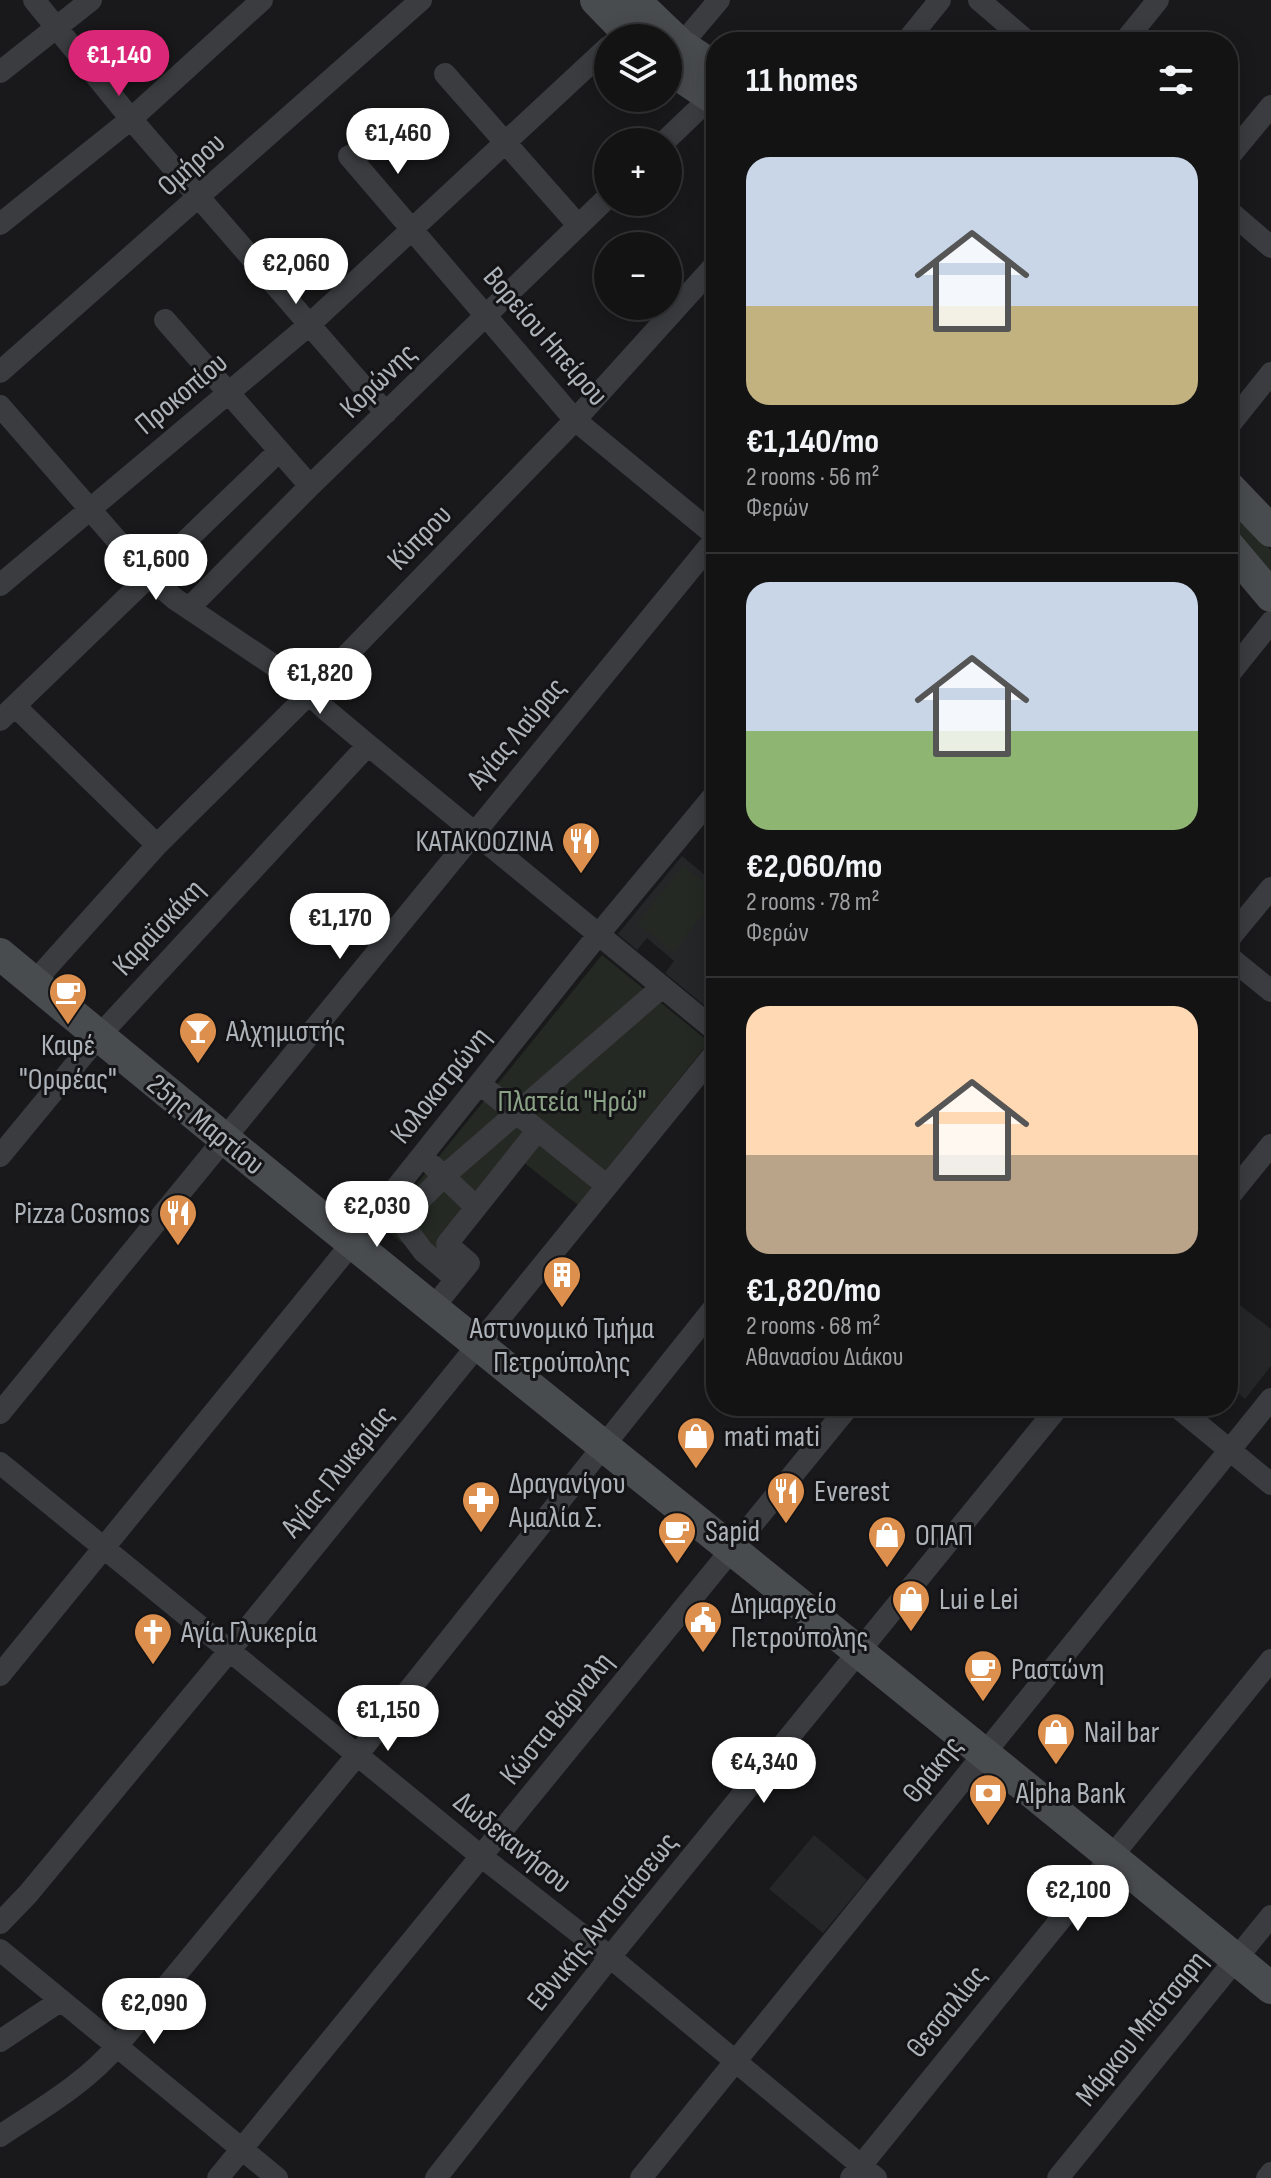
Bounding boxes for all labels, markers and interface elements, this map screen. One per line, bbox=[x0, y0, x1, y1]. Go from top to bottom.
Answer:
map controls bbox=[594, 24, 682, 320]
button: layers bbox=[594, 24, 682, 112]
pin: €1,140 bbox=[54, 30, 184, 98]
text: €1,140 bbox=[86, 40, 152, 71]
icon: filters bbox=[1154, 58, 1198, 102]
text: 11 homes bbox=[746, 60, 858, 101]
pin: €1,460 bbox=[333, 108, 463, 176]
text: €1,460 bbox=[364, 118, 432, 149]
street label: Ομήρου bbox=[151, 125, 233, 204]
button: + bbox=[594, 128, 682, 216]
icon: home bbox=[900, 209, 1044, 353]
button: − bbox=[594, 232, 682, 320]
pin: €2,060 bbox=[231, 238, 361, 306]
text: €2,060 bbox=[262, 248, 330, 279]
street label: Βορείου Ηπείρου bbox=[475, 260, 615, 414]
street label: Κορώνης bbox=[333, 336, 425, 426]
street label: Προκοπίου bbox=[128, 345, 235, 443]
text: €1,140/mo bbox=[746, 421, 879, 462]
text: 2 rooms · 56 m² bbox=[746, 462, 880, 493]
text: Φερών bbox=[746, 493, 808, 524]
street label: Κύπρου bbox=[380, 497, 459, 578]
pin: €1,600 bbox=[91, 534, 221, 602]
text: €1,600 bbox=[122, 544, 190, 575]
icon: home bbox=[900, 634, 1044, 778]
pin: €1,820 bbox=[255, 648, 385, 716]
text: €1,820 bbox=[287, 658, 353, 689]
street label: Αγίας Λαύρας bbox=[459, 670, 574, 798]
restaurant icon: ΚΑΤΑΚΟΟΖΙΝΑ bbox=[560, 820, 602, 875]
place label: ΚΑΤΑΚΟΟΖΙΝΑ bbox=[415, 824, 553, 860]
text: €2,060/mo bbox=[746, 846, 882, 887]
street label: Καραϊσκάκη bbox=[105, 872, 212, 983]
text: 2 rooms · 78 m² bbox=[746, 887, 880, 918]
pin: €1,170 bbox=[275, 893, 405, 961]
text: €1,170 bbox=[308, 903, 372, 934]
text: Φερών bbox=[746, 918, 808, 949]
cafe icon: Καφέ "Ορφέας" bbox=[47, 971, 89, 1026]
bar icon: Αλχημιστής bbox=[177, 1010, 219, 1065]
place label: Αλχημιστής bbox=[225, 1014, 346, 1050]
street label: Κολοκοτρώνη bbox=[383, 1020, 499, 1151]
place label: Καφέ "Ορφέας" bbox=[19, 1028, 117, 1098]
icon: home bbox=[900, 1058, 1044, 1202]
street label: 25ης Μαρτίου bbox=[139, 1067, 271, 1183]
park label: Πλατεία "Ηρώ" bbox=[497, 1084, 647, 1120]
pin: €2,030 bbox=[312, 1181, 442, 1249]
text: €2,030 bbox=[343, 1191, 411, 1222]
restaurant icon: Pizza Cosmos bbox=[157, 1192, 199, 1247]
place label: Pizza Cosmos bbox=[14, 1196, 150, 1232]
building icon: Αστυνομικό Τμήμα Πετρούπολης bbox=[541, 1254, 583, 1309]
text: €1,820/mo bbox=[746, 1270, 881, 1311]
place label: Αστυνομικό Τμήμα Πετρούπολης bbox=[469, 1311, 655, 1381]
text: 2 rooms · 68 m² bbox=[746, 1311, 881, 1342]
text: Αθανασίου Διάκου bbox=[746, 1342, 904, 1373]
street label: Αγίας Γλυκερίας bbox=[273, 1398, 402, 1546]
shop icon: mati mati bbox=[675, 1415, 717, 1470]
place label: mati mati bbox=[724, 1419, 820, 1455]
place label: Δραγανίγου Αμαλία Σ. bbox=[508, 1466, 626, 1536]
restaurant icon: Everest bbox=[765, 1470, 807, 1525]
place label: Everest bbox=[814, 1474, 890, 1510]
pharmacy icon: Δραγανίγου Αμαλία Σ. bbox=[460, 1479, 502, 1534]
cafe icon: Sapid bbox=[656, 1510, 698, 1565]
place label: Sapid bbox=[705, 1514, 760, 1550]
shop icon: ΟΠΑΠ bbox=[866, 1514, 908, 1569]
place label: ΟΠΑΠ bbox=[915, 1518, 973, 1554]
shop icon: Lui e Lei bbox=[890, 1578, 932, 1633]
place label: Lui e Lei bbox=[939, 1582, 1018, 1618]
place label: Δημαρχείο Πετρούπολης bbox=[731, 1586, 868, 1656]
public building icon: Δημαρχείο Πετρούπολης bbox=[682, 1599, 724, 1654]
church icon: Αγία Γλυκερία bbox=[132, 1611, 174, 1666]
place label: Αγία Γλυκερία bbox=[180, 1615, 318, 1651]
street label: Κώστα Βάρναλη bbox=[492, 1645, 621, 1792]
cafe icon: Ραστώνη bbox=[962, 1648, 1004, 1703]
place label: Ραστώνη bbox=[1011, 1652, 1104, 1688]
pin: €1,150 bbox=[323, 1685, 453, 1753]
text: €1,150 bbox=[356, 1695, 420, 1726]
shop icon: Nail bar bbox=[1035, 1711, 1077, 1766]
place label: Nail bar bbox=[1084, 1715, 1160, 1751]
street label: Θράκης bbox=[895, 1729, 971, 1811]
pin: €4,340 bbox=[699, 1737, 829, 1805]
text: €4,340 bbox=[730, 1747, 798, 1778]
bank icon: Alpha Bank bbox=[967, 1772, 1009, 1827]
place label: Alpha Bank bbox=[1015, 1776, 1126, 1812]
street label: Δωδεκανήσου bbox=[446, 1784, 579, 1901]
street label: Εθνικής Αντιστάσεως bbox=[520, 1825, 686, 2018]
pin: €2,100 bbox=[1013, 1865, 1143, 1933]
text: €2,100 bbox=[1045, 1875, 1111, 1906]
street label: Μάρκου Μπότσαρη bbox=[1068, 1944, 1215, 2114]
street label: Θεσσαλίας bbox=[899, 1958, 995, 2065]
pin: €2,090 bbox=[89, 1978, 219, 2046]
text: €2,090 bbox=[120, 1988, 188, 2019]

